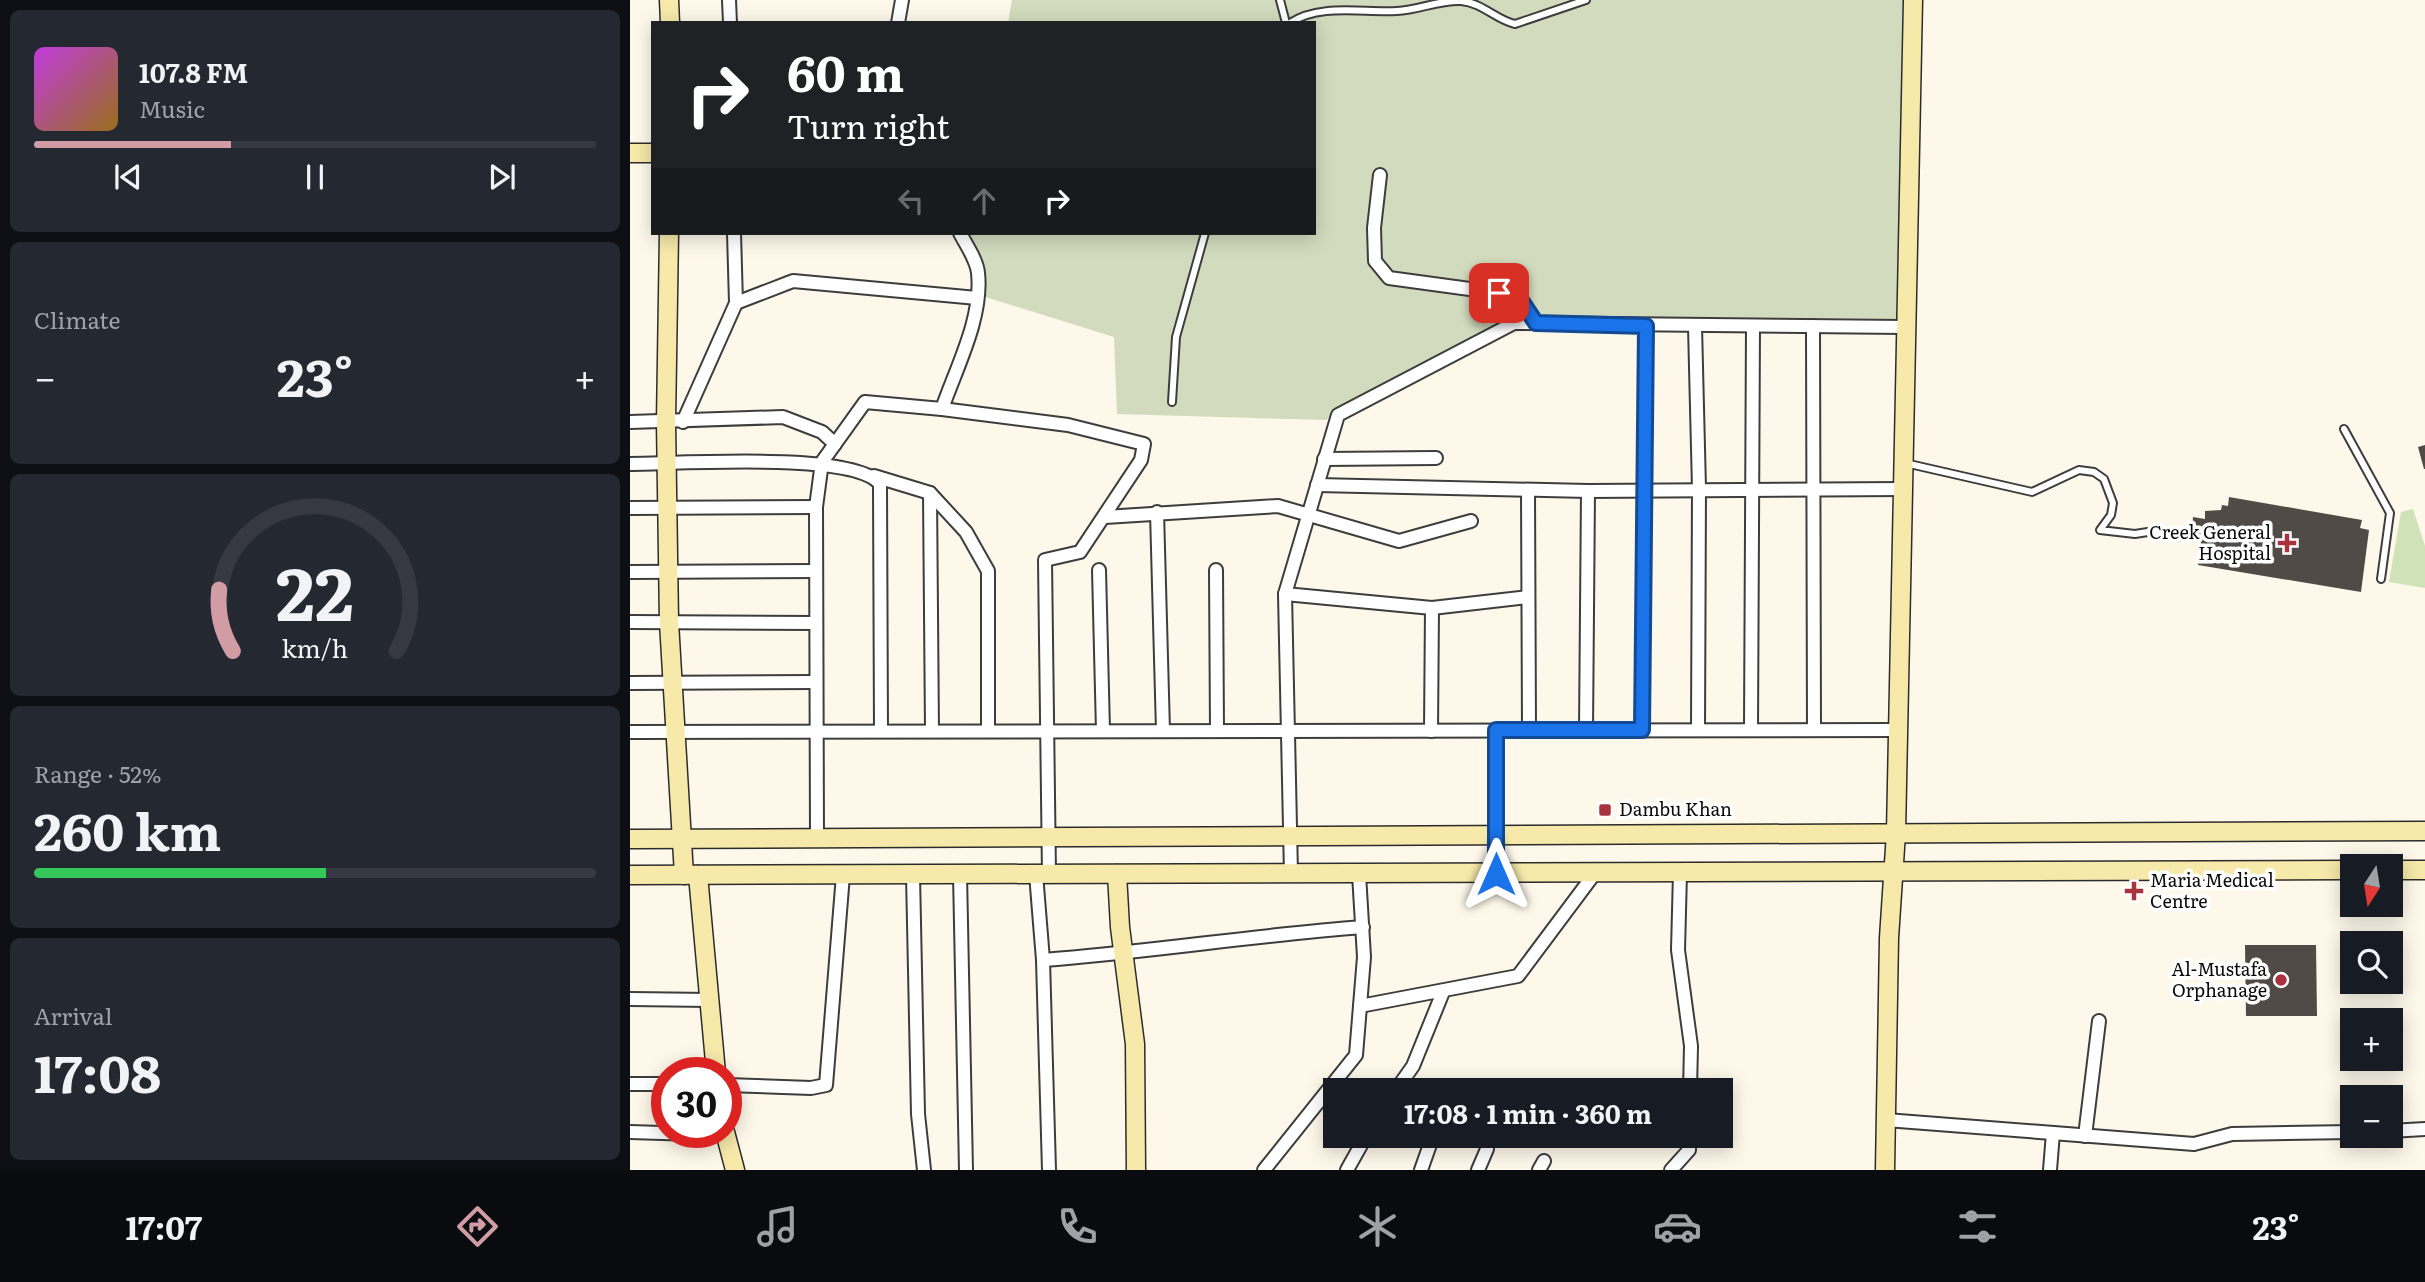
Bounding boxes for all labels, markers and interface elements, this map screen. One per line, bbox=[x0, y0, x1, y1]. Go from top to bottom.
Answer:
text: 60 m bbox=[787, 34, 904, 107]
icon: right bbox=[672, 49, 763, 140]
text: 107.8 FM bbox=[139, 52, 248, 91]
text: Music bbox=[139, 91, 205, 125]
text: Turn right bbox=[787, 101, 949, 149]
icon: previous bbox=[109, 158, 147, 196]
icon: pause bbox=[296, 158, 334, 196]
icon: next bbox=[483, 158, 521, 196]
icon: left bbox=[892, 182, 930, 220]
icon: ahead bbox=[965, 182, 1003, 220]
icon: right bbox=[1038, 182, 1076, 220]
pin bbox=[1469, 263, 1529, 323]
icon: arrive bbox=[1480, 274, 1518, 312]
text: Climate bbox=[34, 302, 120, 336]
text: 23° bbox=[277, 336, 353, 413]
text: − bbox=[34, 347, 56, 404]
text: + bbox=[574, 347, 596, 404]
place label: Creek General Hospital bbox=[2149, 518, 2271, 566]
marker: Creek General Hospital bbox=[2277, 533, 2297, 553]
text: 22 bbox=[276, 535, 354, 643]
text: km/h bbox=[282, 629, 348, 666]
text: Range · 52% bbox=[34, 756, 162, 790]
text: 260 km bbox=[34, 790, 221, 867]
place label: Dambu Khan bbox=[1619, 795, 1732, 822]
marker: Dambu Khan bbox=[1597, 802, 1613, 818]
position arrow bbox=[1459, 837, 1533, 911]
north arrow bbox=[2340, 854, 2403, 917]
map controls bbox=[2340, 854, 2403, 1148]
place label: Maria Medical Centre bbox=[2150, 866, 2274, 914]
marker: Maria Medical Centre bbox=[2124, 881, 2144, 901]
button: search bbox=[2340, 931, 2403, 994]
place label: Al-Mustafa Orphanage bbox=[2172, 955, 2267, 1003]
marker: Al-Mustafa Orphanage bbox=[2273, 972, 2289, 988]
text: Arrival bbox=[34, 998, 113, 1032]
button: + bbox=[2340, 1008, 2403, 1071]
text: 17:08 bbox=[34, 1032, 161, 1109]
speed limit sign: 30 bbox=[651, 1057, 742, 1148]
button: − bbox=[2340, 1085, 2403, 1148]
text: 17:08 · 1 min · 360 m bbox=[1404, 1093, 1652, 1132]
text: 17:07 bbox=[125, 1202, 202, 1250]
icon: directions bbox=[453, 1202, 502, 1251]
icon: music bbox=[753, 1202, 802, 1251]
icon: phone bbox=[1053, 1202, 1102, 1251]
icon: climate bbox=[1353, 1202, 1402, 1251]
icon: car bbox=[1653, 1202, 1702, 1251]
icon: filters bbox=[1953, 1202, 2002, 1251]
text: 23° bbox=[2252, 1202, 2299, 1250]

